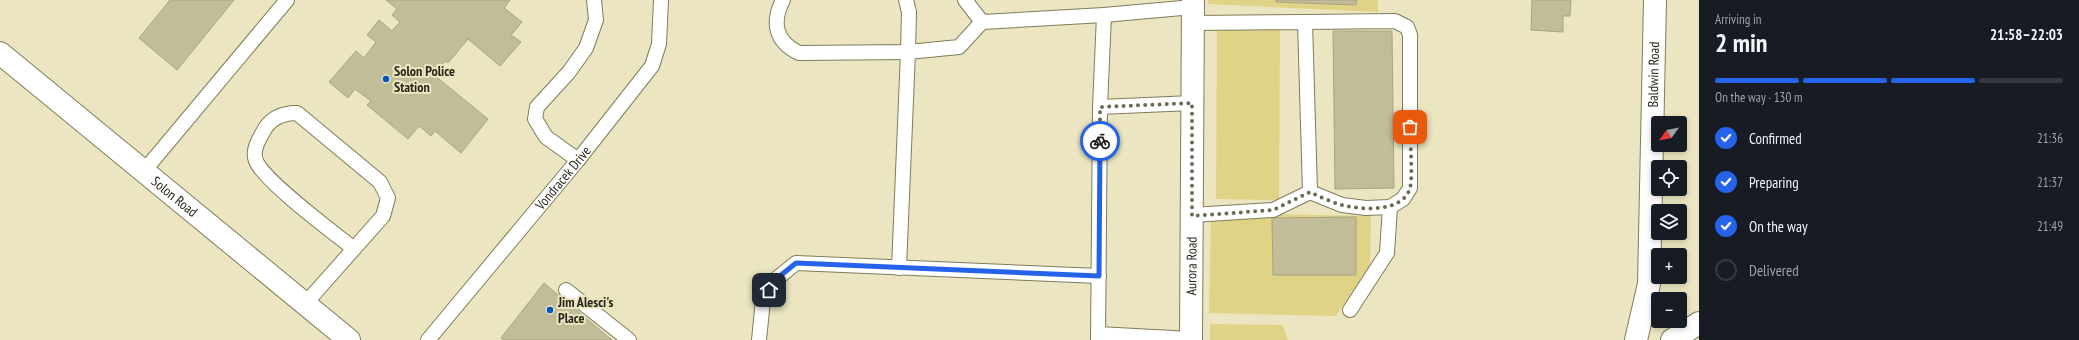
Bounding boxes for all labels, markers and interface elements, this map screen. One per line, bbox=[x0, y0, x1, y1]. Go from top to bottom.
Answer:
text: Arriving in bbox=[1715, 11, 1762, 28]
text: 21:58–22:03 bbox=[1990, 25, 2063, 44]
text: 2 min bbox=[1715, 26, 1768, 59]
street label: Baldwin Road bbox=[1644, 41, 1663, 108]
place label: Solon Police Station bbox=[394, 62, 455, 96]
marker: Solon Police Station bbox=[381, 74, 391, 84]
text: On the way · 130 m bbox=[1715, 89, 1802, 106]
pin bbox=[1393, 110, 1427, 144]
icon: bag bbox=[1399, 116, 1421, 138]
north arrow bbox=[1651, 116, 1687, 152]
map controls bbox=[1651, 116, 1687, 328]
courier bbox=[1080, 121, 1120, 161]
icon: check bbox=[1715, 127, 1737, 149]
text: Confirmed bbox=[1749, 129, 1802, 148]
icon: bike bbox=[1089, 130, 1111, 152]
text: 21:36 bbox=[2037, 130, 2063, 147]
street label: Vondracek Drive bbox=[531, 142, 595, 214]
button: locate bbox=[1651, 160, 1687, 196]
icon: check bbox=[1715, 171, 1737, 193]
street label: Solon Road bbox=[148, 172, 201, 221]
text: Preparing bbox=[1749, 173, 1799, 192]
text: 21:37 bbox=[2037, 174, 2063, 191]
button: layers bbox=[1651, 204, 1687, 240]
icon: check bbox=[1715, 215, 1737, 237]
text: On the way bbox=[1749, 217, 1808, 236]
text: 21:49 bbox=[2037, 218, 2063, 235]
street label: Aurora Road bbox=[1182, 236, 1201, 296]
button: + bbox=[1651, 248, 1687, 284]
text: Delivered bbox=[1749, 261, 1799, 280]
pin bbox=[752, 273, 786, 307]
icon: home bbox=[758, 279, 780, 301]
button: − bbox=[1651, 292, 1687, 328]
place label: Jim Alesci's Place bbox=[557, 293, 613, 327]
marker: Jim Alesci's Place bbox=[545, 305, 555, 315]

